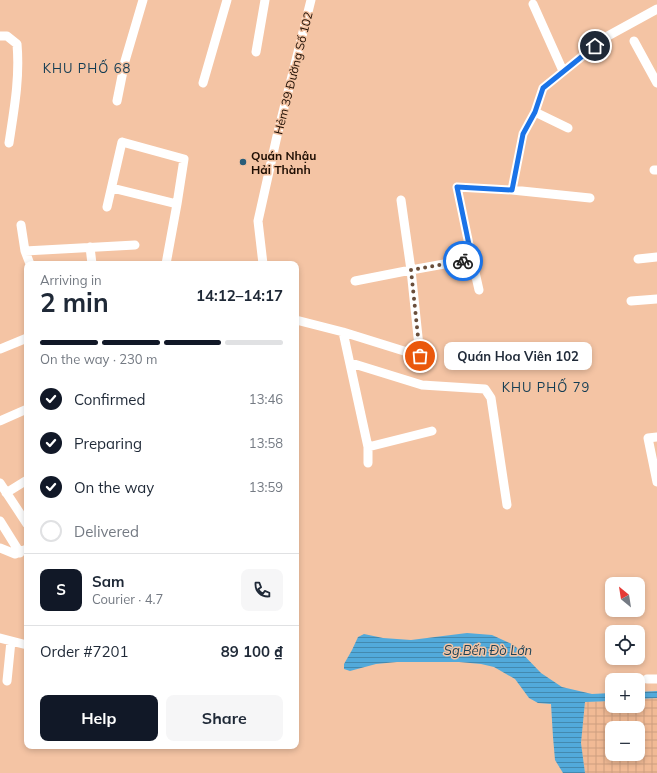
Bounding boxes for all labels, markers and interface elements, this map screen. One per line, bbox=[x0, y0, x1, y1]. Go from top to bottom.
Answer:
street label: Hẻm 39 Đường Số 102 bbox=[270, 10, 316, 136]
pin bbox=[578, 29, 612, 63]
icon: home bbox=[584, 35, 606, 57]
district label: KHU PHỐ 68 bbox=[43, 59, 131, 76]
place label: Quán Nhậu Hải Thành bbox=[251, 148, 316, 177]
marker: Quán Nhậu Hải Thành bbox=[238, 157, 248, 167]
courier bbox=[443, 241, 483, 281]
icon: bike bbox=[452, 250, 474, 272]
text: Arriving in bbox=[40, 272, 102, 288]
text: 2 min bbox=[40, 286, 109, 319]
text: 14:12–14:17 bbox=[196, 286, 283, 305]
pin bbox=[403, 339, 437, 373]
callout: Quán Hoa Viên 102 bbox=[444, 342, 592, 370]
icon: bag bbox=[409, 345, 431, 367]
text: Quán Hoa Viên 102 bbox=[457, 348, 579, 364]
text: On the way · 230 m bbox=[40, 351, 157, 367]
district label: KHU PHỐ 79 bbox=[502, 378, 590, 395]
icon: check bbox=[40, 388, 62, 410]
text: Confirmed bbox=[74, 390, 145, 409]
text: 13:46 bbox=[249, 391, 283, 407]
icon: check bbox=[40, 432, 62, 454]
text: Preparing bbox=[74, 434, 142, 453]
text: 13:58 bbox=[249, 435, 283, 451]
icon: check bbox=[40, 476, 62, 498]
text: On the way bbox=[74, 478, 154, 497]
text: 13:59 bbox=[249, 479, 283, 495]
text: Delivered bbox=[74, 522, 139, 541]
button: phone bbox=[241, 569, 283, 611]
text: Sam bbox=[92, 572, 124, 591]
north arrow bbox=[605, 577, 645, 617]
map controls bbox=[605, 577, 645, 761]
text: S bbox=[56, 580, 66, 599]
text: Courier · 4.7 bbox=[92, 591, 163, 607]
button: locate bbox=[605, 625, 645, 665]
text: Order #7201 bbox=[40, 642, 128, 661]
text: 89 100 ₫ bbox=[221, 642, 283, 661]
water label: Sg.Bến Đò Lớn bbox=[444, 642, 532, 658]
button: + bbox=[605, 673, 645, 713]
button: Help bbox=[40, 695, 158, 741]
button: Share bbox=[166, 695, 283, 741]
button: − bbox=[605, 721, 645, 761]

